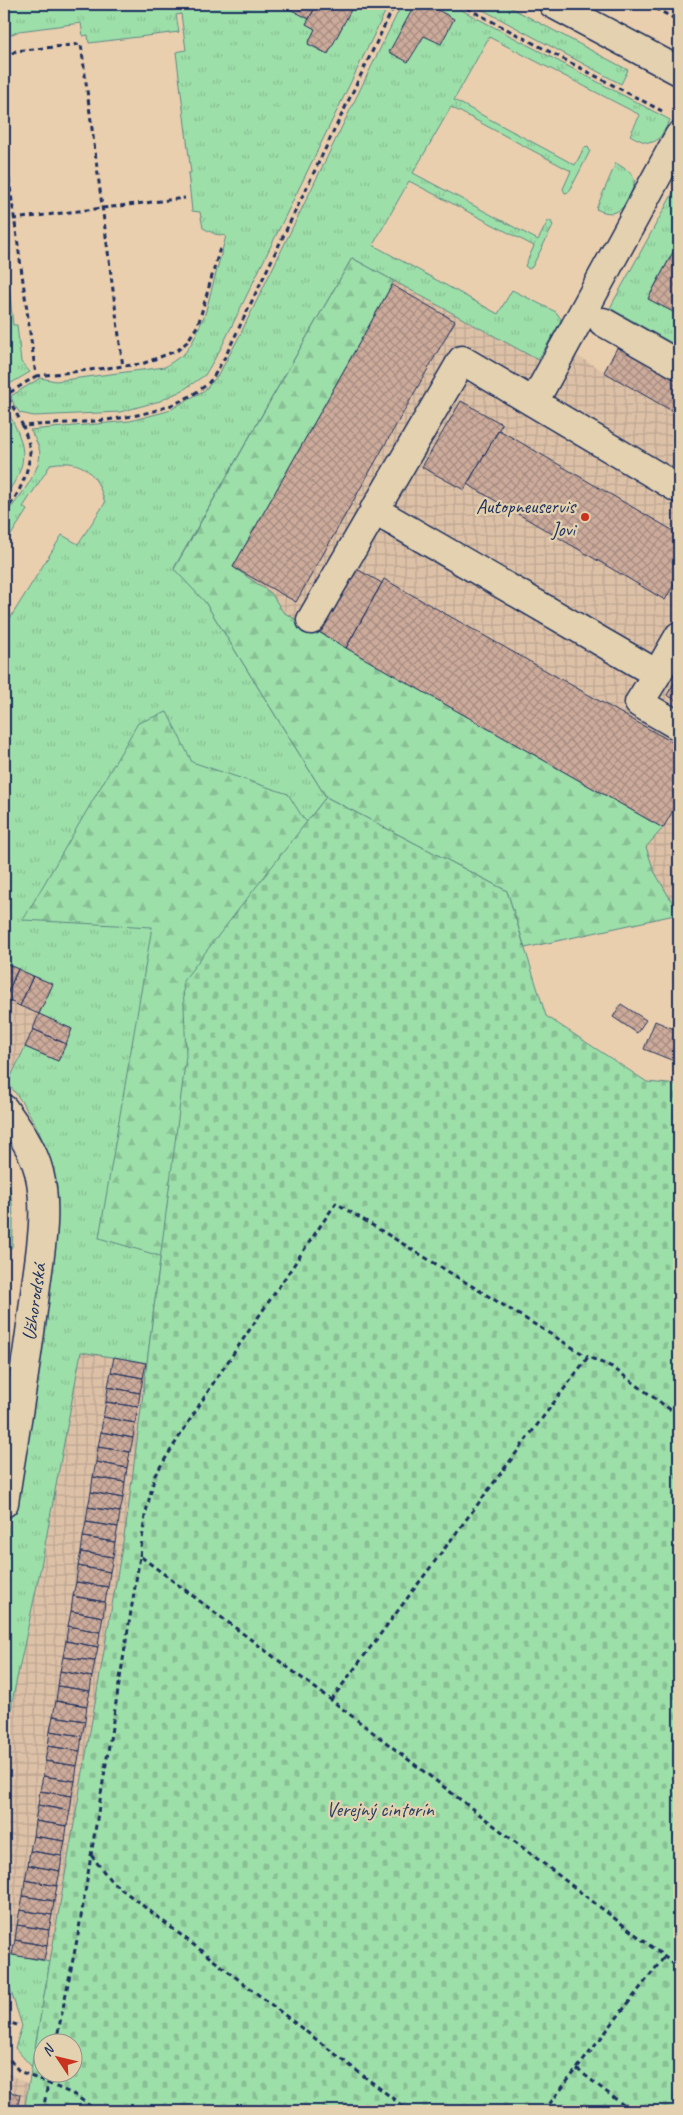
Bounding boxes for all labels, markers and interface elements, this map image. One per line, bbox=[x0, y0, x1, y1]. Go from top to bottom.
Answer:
place label: Autopneuservis Jovi bbox=[476, 494, 577, 542]
marker: Autopneuservis Jovi bbox=[579, 511, 591, 523]
street label: Užhorodská bbox=[16, 1260, 52, 1342]
park label: Verejný cintorín bbox=[326, 1797, 435, 1822]
north arrow bbox=[32, 2032, 82, 2082]
text: N bbox=[38, 2040, 59, 2059]

